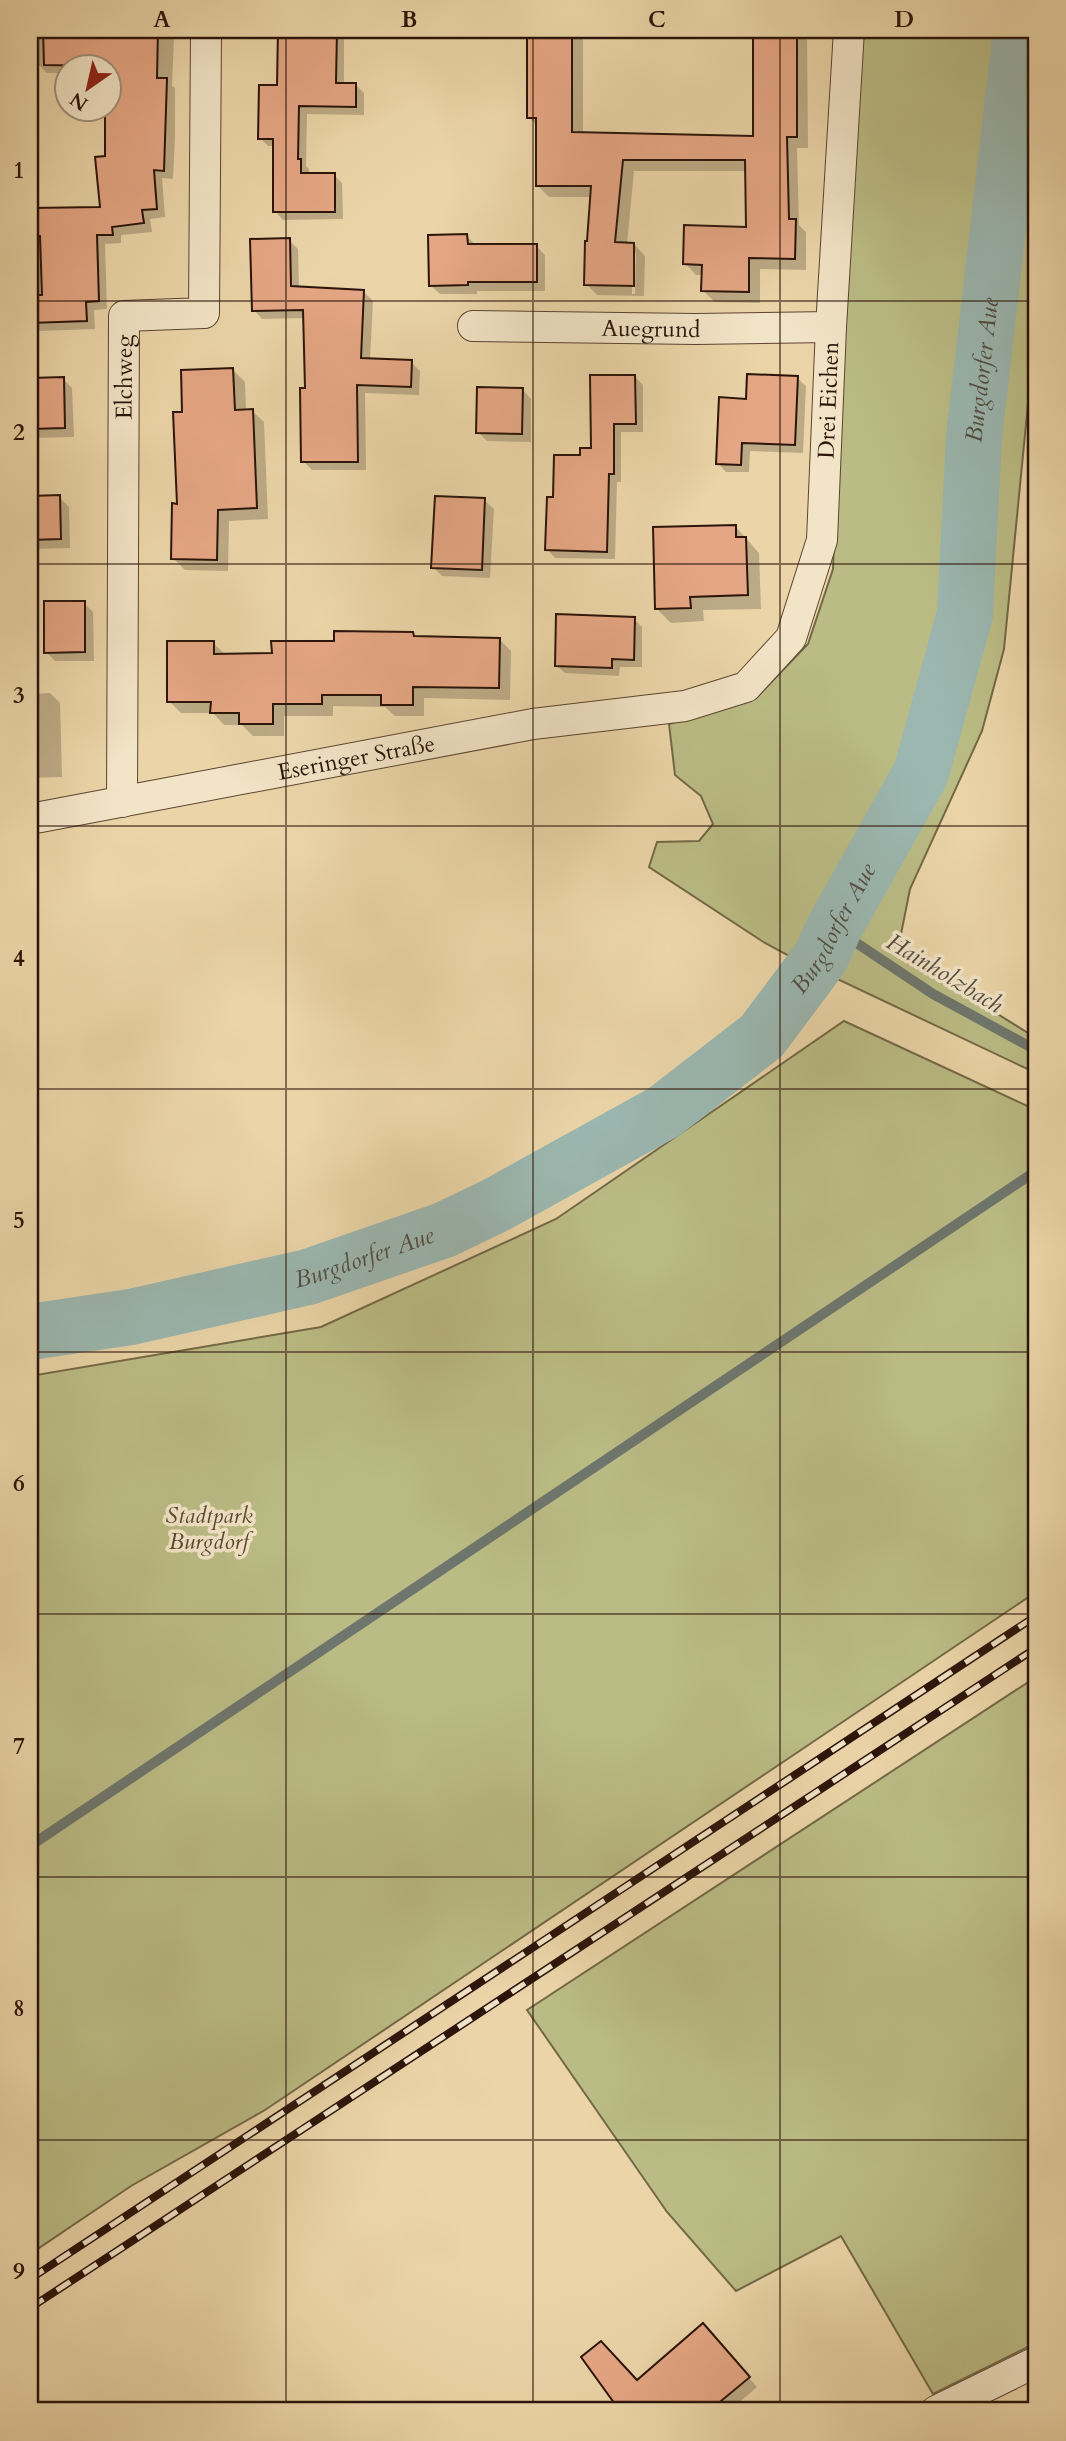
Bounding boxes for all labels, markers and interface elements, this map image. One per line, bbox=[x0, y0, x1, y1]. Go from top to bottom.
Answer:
text: A bbox=[153, 4, 171, 35]
text: B bbox=[401, 4, 417, 35]
text: C bbox=[648, 4, 666, 35]
text: D bbox=[894, 4, 914, 35]
north arrow bbox=[52, 52, 122, 122]
text: N bbox=[65, 86, 93, 117]
text: 1 bbox=[13, 155, 25, 186]
water label: Burgdorfer Aue bbox=[957, 295, 1007, 444]
street label: Auegrund bbox=[601, 313, 701, 345]
street label: Elchweg bbox=[109, 334, 140, 420]
street label: Drei Eichen bbox=[810, 341, 846, 460]
text: 2 bbox=[13, 417, 25, 448]
text: 3 bbox=[13, 680, 25, 711]
street label: Eseringer Straße bbox=[275, 728, 438, 788]
water label: Burgdorfer Aue bbox=[783, 857, 885, 1001]
water label: Hainholzbach bbox=[880, 926, 1010, 1022]
text: 4 bbox=[13, 943, 25, 974]
text: 5 bbox=[13, 1205, 25, 1236]
water label: Burgdorfer Aue bbox=[291, 1218, 439, 1297]
text: 6 bbox=[13, 1468, 25, 1499]
park label: Stadtpark Burgdorf bbox=[165, 1500, 254, 1557]
text: 7 bbox=[13, 1731, 25, 1762]
text: 8 bbox=[13, 1993, 25, 2024]
text: 9 bbox=[13, 2256, 25, 2287]

